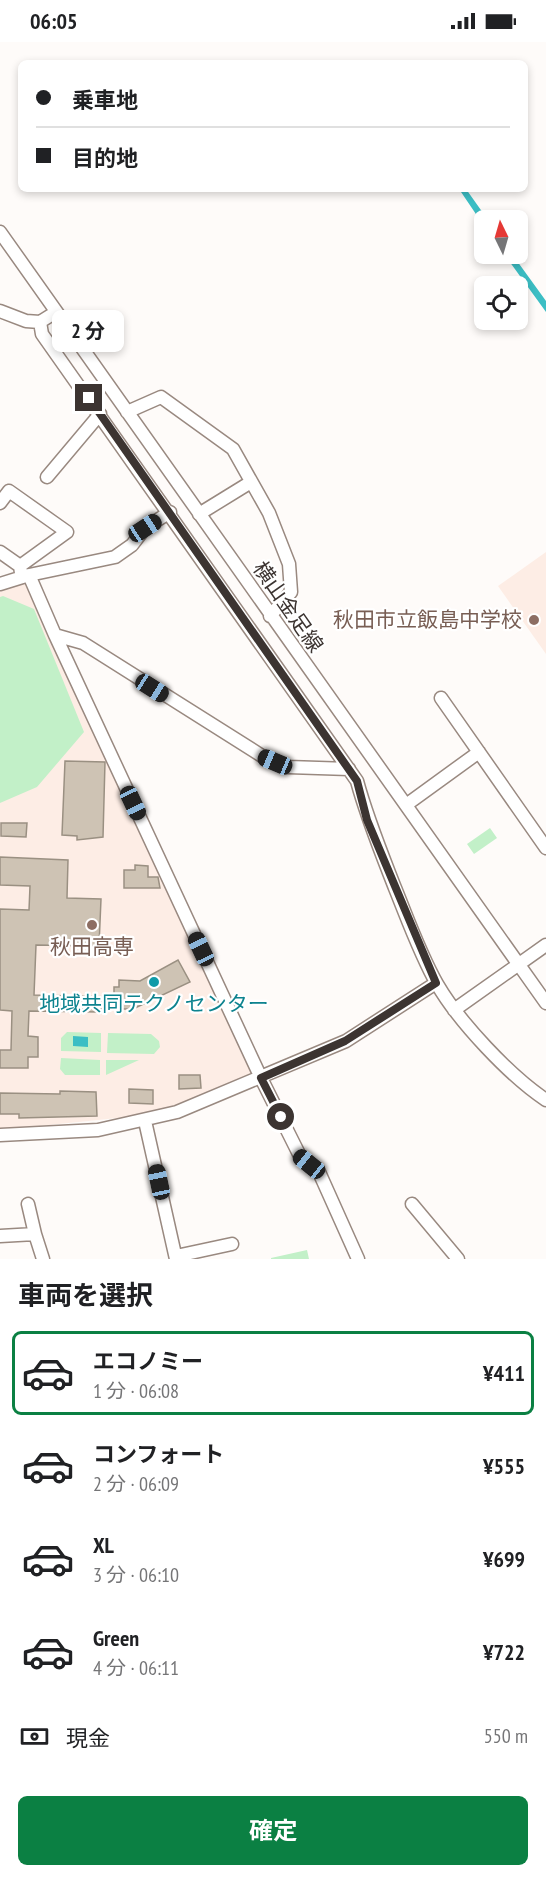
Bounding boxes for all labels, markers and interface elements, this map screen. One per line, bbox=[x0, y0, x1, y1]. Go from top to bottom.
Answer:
text: 06:05 bbox=[30, 7, 78, 35]
text: 乗車地 bbox=[72, 86, 138, 114]
text: 目的地 bbox=[72, 144, 138, 172]
north arrow bbox=[474, 210, 528, 264]
map controls bbox=[474, 210, 528, 330]
button: locate bbox=[474, 276, 528, 330]
callout: 2 分 bbox=[53, 311, 125, 353]
text: 2 分 bbox=[71, 318, 105, 344]
route end bbox=[75, 384, 102, 411]
car bbox=[125, 511, 165, 545]
street label: 横山金足線 bbox=[247, 556, 330, 657]
place label: 秋田市立飯島中学校 bbox=[333, 606, 522, 633]
marker: 秋田市立飯島中学校 bbox=[527, 613, 541, 627]
car bbox=[132, 671, 172, 705]
car bbox=[255, 747, 295, 777]
car bbox=[117, 783, 149, 823]
marker: 秋田高専 bbox=[85, 918, 99, 932]
car bbox=[185, 929, 217, 969]
place label: 秋田高専 bbox=[50, 933, 134, 960]
marker: 地域共同テクノセンター bbox=[147, 975, 161, 989]
place label: 地域共同テクノセンター bbox=[39, 990, 269, 1017]
route start bbox=[267, 1103, 294, 1130]
car bbox=[289, 1146, 329, 1182]
car bbox=[146, 1163, 172, 1201]
text: 車両を選択 bbox=[18, 1278, 153, 1312]
icon: car bbox=[21, 1346, 75, 1400]
text: エコノミー bbox=[93, 1347, 203, 1375]
text: ¥411 bbox=[483, 1359, 525, 1387]
text: 1 分 · 06:08 bbox=[93, 1378, 179, 1404]
icon: car bbox=[21, 1439, 75, 1493]
text: コンフォート bbox=[93, 1440, 224, 1468]
text: ¥555 bbox=[483, 1452, 525, 1480]
text: 2 分 · 06:09 bbox=[93, 1471, 179, 1497]
text: XL bbox=[93, 1531, 114, 1559]
icon: car bbox=[21, 1532, 75, 1586]
text: ¥699 bbox=[483, 1545, 525, 1573]
text: 3 分 · 06:10 bbox=[93, 1562, 179, 1588]
text: Green bbox=[93, 1624, 139, 1652]
icon: car bbox=[21, 1625, 75, 1679]
text: ¥722 bbox=[483, 1638, 525, 1666]
text: 4 分 · 06:11 bbox=[93, 1655, 179, 1681]
icon: cash bbox=[18, 1720, 51, 1753]
text: 550 m bbox=[484, 1723, 528, 1749]
text: 現金 bbox=[66, 1724, 110, 1752]
button: 確定 bbox=[18, 1796, 528, 1865]

